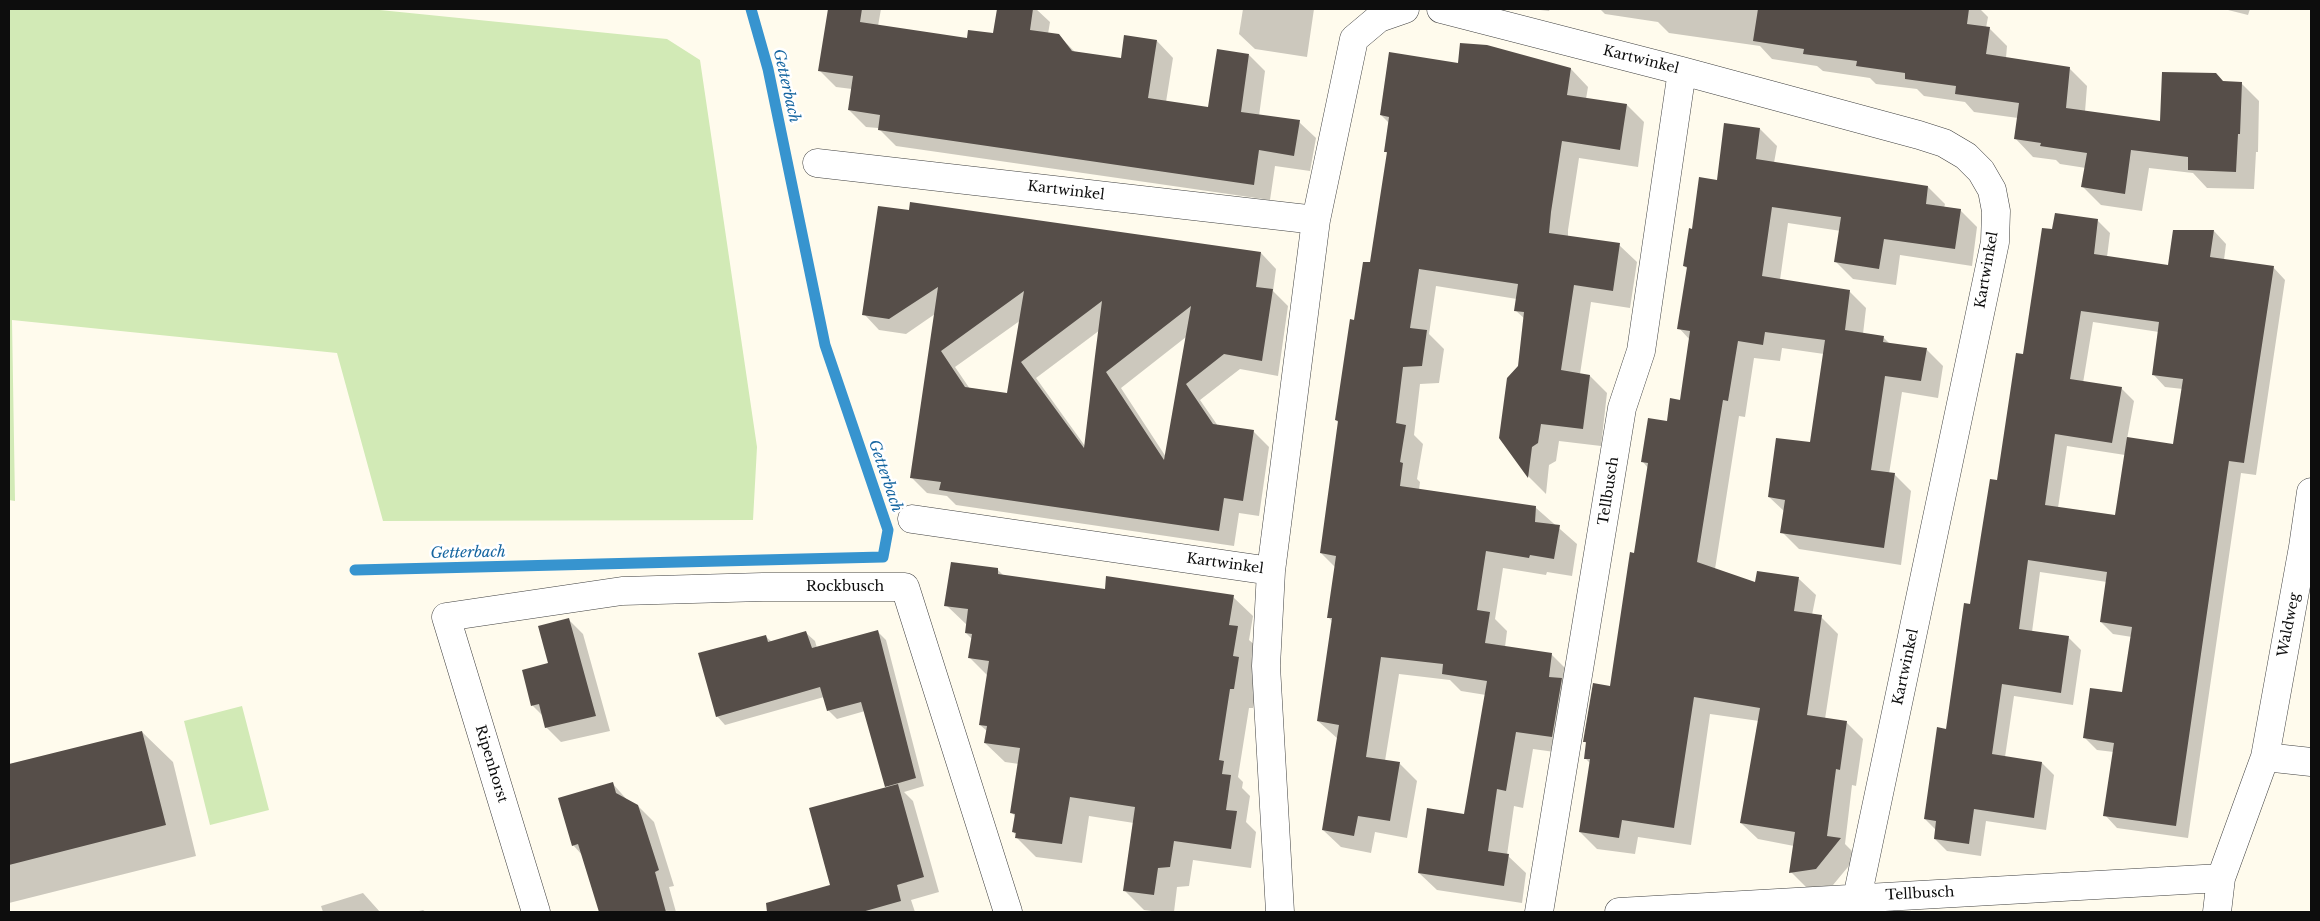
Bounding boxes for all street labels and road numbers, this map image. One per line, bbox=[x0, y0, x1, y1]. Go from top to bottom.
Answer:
street label: Kartwinkel bbox=[1601, 42, 1681, 78]
street label: Kartwinkel bbox=[1026, 178, 1106, 204]
street label: Kartwinkel bbox=[1972, 230, 2002, 310]
street label: Tellbusch bbox=[1595, 456, 1623, 526]
street label: Kartwinkel bbox=[1185, 550, 1265, 578]
street label: Rockbusch bbox=[806, 579, 884, 595]
street label: Waldweg bbox=[2275, 591, 2303, 659]
street label: Kartwinkel bbox=[1890, 627, 1922, 707]
street label: Ripenhorst bbox=[471, 723, 511, 805]
street label: Tellbusch bbox=[1885, 884, 1955, 904]

